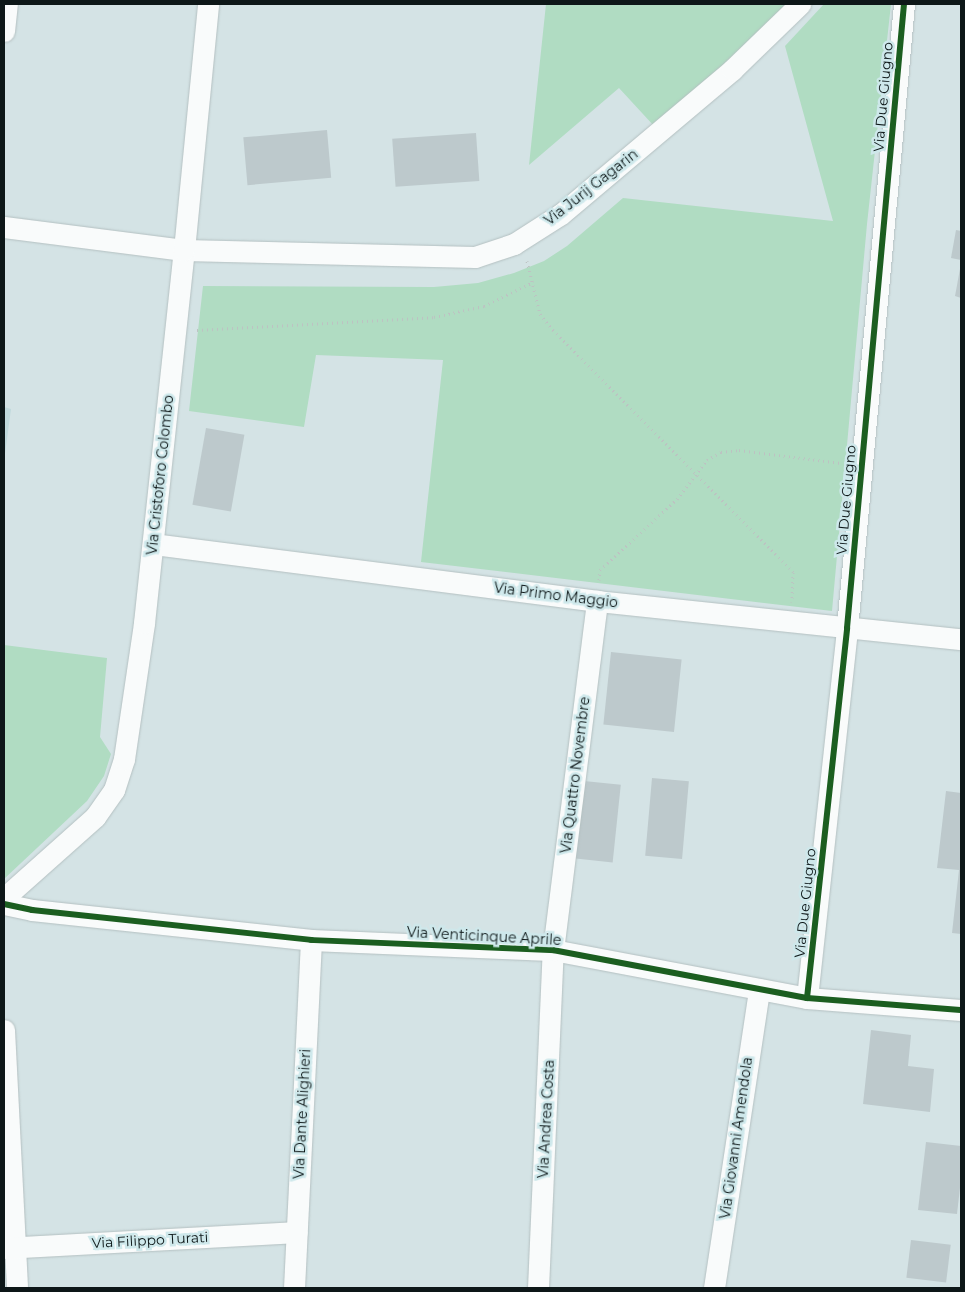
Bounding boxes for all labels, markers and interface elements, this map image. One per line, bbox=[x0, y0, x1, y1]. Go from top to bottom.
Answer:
street label: Via Due Giugno bbox=[870, 41, 896, 153]
street label: Via Jurij Gagarin bbox=[541, 145, 641, 229]
street label: Via Cristoforo Colombo bbox=[143, 394, 177, 556]
street label: Via Due Giugno bbox=[833, 444, 859, 556]
street label: Via Primo Maggio bbox=[493, 579, 619, 611]
street label: Via Quattro Novembre bbox=[557, 696, 593, 854]
street label: Via Due Giugno bbox=[791, 847, 819, 959]
street label: Via Venticinque Aprile bbox=[406, 924, 562, 948]
street label: Via Dante Alighieri bbox=[290, 1049, 314, 1179]
street label: Via Giovanni Amendola bbox=[716, 1056, 756, 1220]
street label: Via Andrea Costa bbox=[535, 1059, 557, 1179]
street label: Via Filippo Turati bbox=[91, 1229, 209, 1251]

